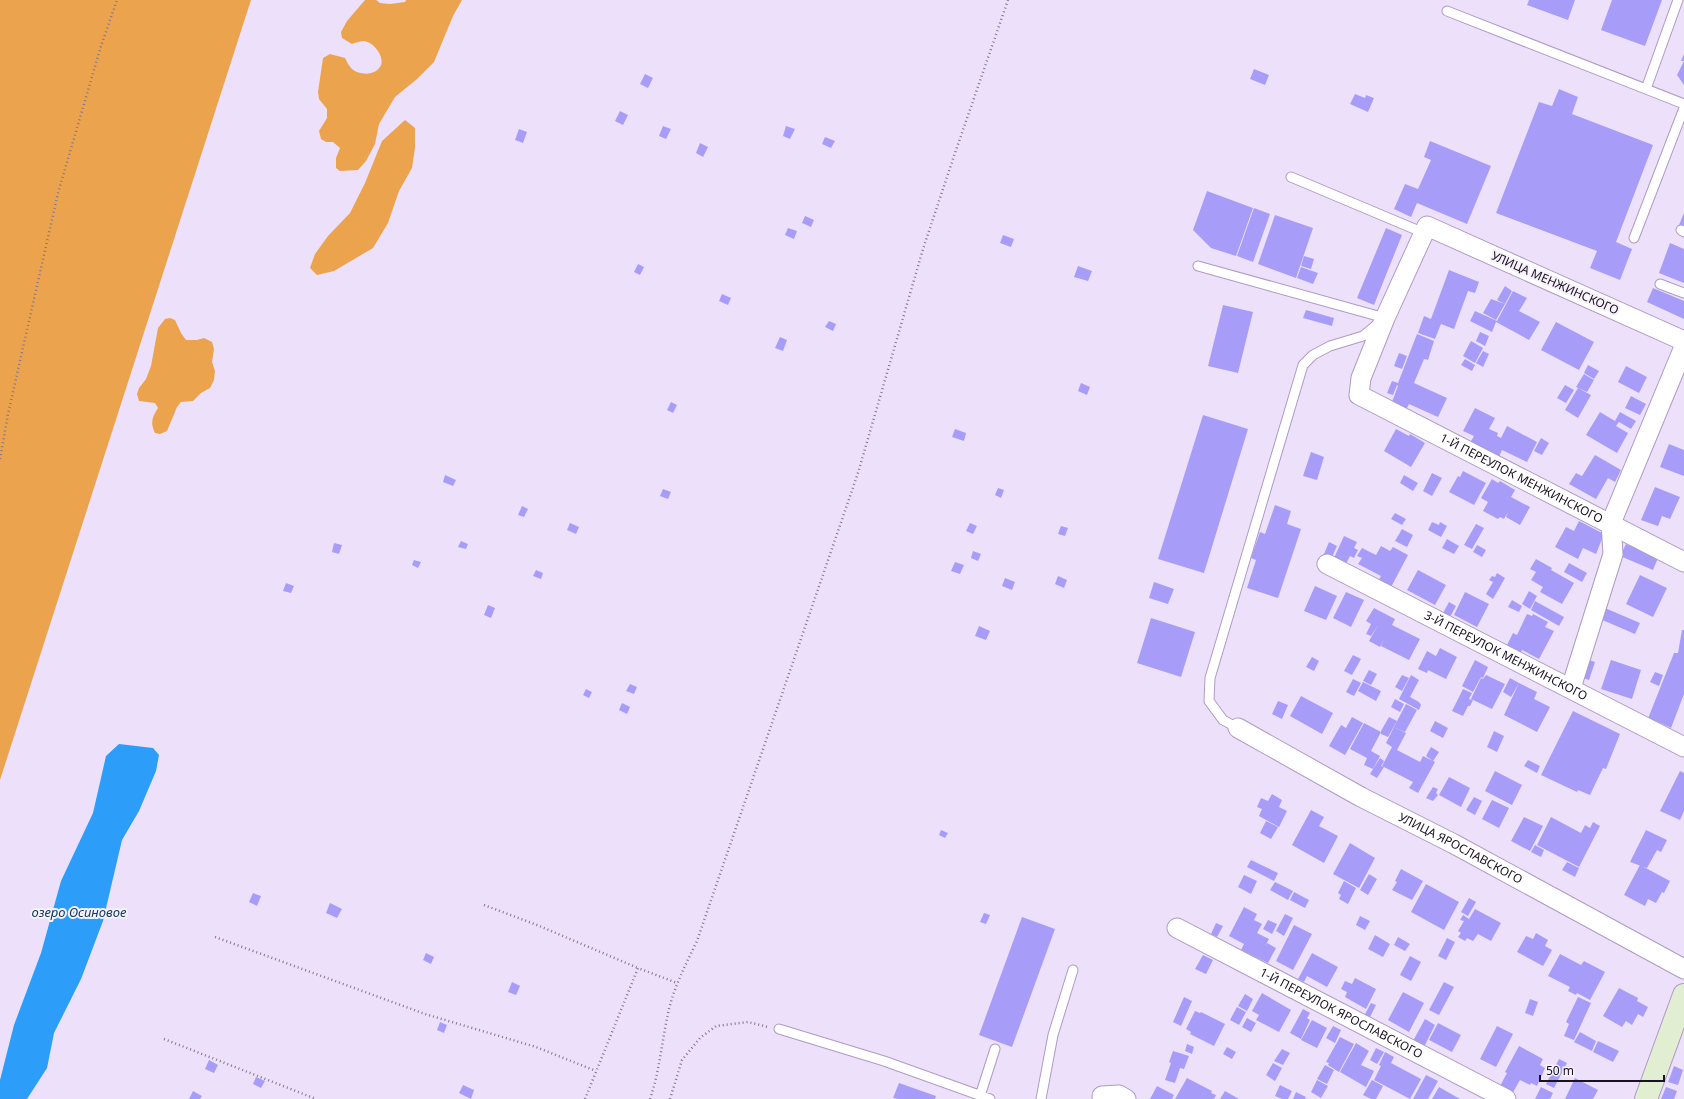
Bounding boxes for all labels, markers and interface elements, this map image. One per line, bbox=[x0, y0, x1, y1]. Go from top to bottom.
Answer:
street label: УЛИЦА МЕНЖИНСКОГО bbox=[1489, 247, 1622, 318]
street label: 1-Й ПЕРЕУЛОК МЕНЖИНСКОГО bbox=[1437, 429, 1606, 527]
street label: 3-Й ПЕРЕУЛОК МЕНЖИНСКОГО bbox=[1422, 606, 1591, 704]
street label: УЛИЦА ЯРОСЛАВСКОГО bbox=[1396, 808, 1526, 888]
water label: озеро Осиновое bbox=[32, 903, 127, 921]
street label: 1-Й ПЕРЕУЛОК ЯРОСЛАВСКОГО bbox=[1257, 963, 1426, 1062]
scale bar bbox=[1540, 1057, 1664, 1083]
text: 50 m bbox=[1546, 1062, 1574, 1079]

